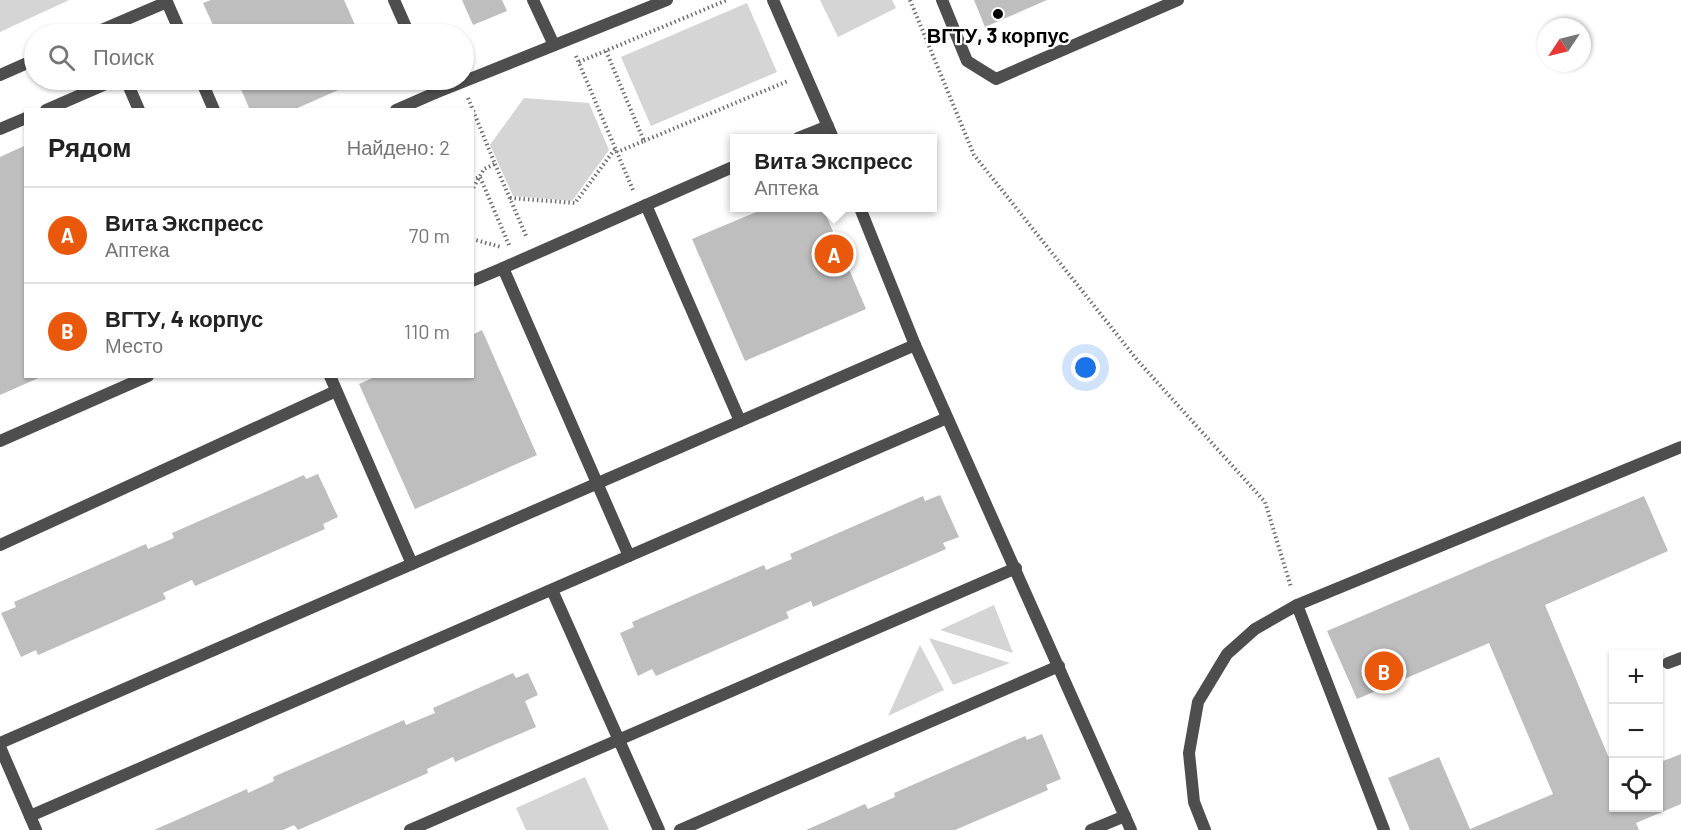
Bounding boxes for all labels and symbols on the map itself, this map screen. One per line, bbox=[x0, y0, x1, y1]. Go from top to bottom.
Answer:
marker: ВГТУ, 3 корпус bbox=[991, 7, 1005, 21]
north arrow bbox=[1537, 18, 1591, 72]
place label: ВГТУ, 3 корпус bbox=[927, 23, 1069, 47]
pin: A bbox=[814, 232, 854, 276]
your location bbox=[1071, 353, 1100, 382]
pin: B bbox=[1364, 648, 1404, 694]

